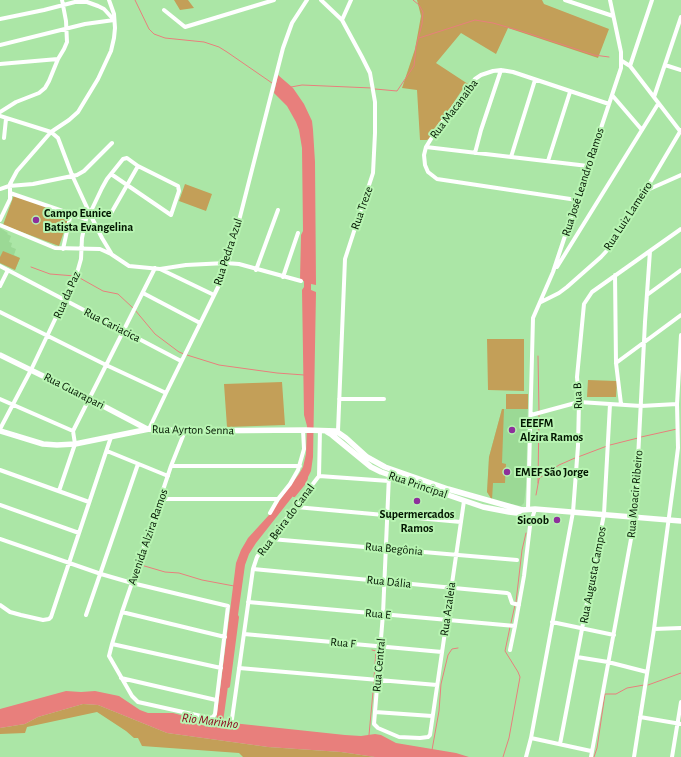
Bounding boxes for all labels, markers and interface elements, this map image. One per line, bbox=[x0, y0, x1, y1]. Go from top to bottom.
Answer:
street label: Rua Macanaíba bbox=[427, 76, 481, 142]
street label: Rua José Leandro Ramos bbox=[559, 126, 607, 238]
street label: Rua Luiz Lameiro bbox=[600, 179, 656, 253]
street label: Rua Treze bbox=[348, 184, 376, 232]
place label: Campo Eunice Batista Evangelina bbox=[44, 206, 133, 234]
marker: Campo Eunice Batista Evangelina bbox=[31, 215, 41, 225]
street label: Rua Pedra Azul bbox=[210, 217, 246, 287]
street label: Rua da Paz bbox=[50, 269, 84, 321]
street label: Rua Cariacica bbox=[81, 305, 143, 345]
street label: Rua Guarapari bbox=[41, 370, 107, 412]
street label: Rua B bbox=[570, 383, 586, 409]
place label: EEEFM Alzira Ramos bbox=[520, 416, 583, 444]
street label: Rua Ayrton Senna bbox=[152, 422, 234, 438]
marker: EEEFM Alzira Ramos bbox=[507, 425, 517, 435]
street label: Rua Moacir Ribeiro bbox=[624, 450, 646, 538]
place label: EMEF São Jorge bbox=[515, 465, 589, 479]
marker: EMEF São Jorge bbox=[502, 467, 512, 477]
street label: Rua Principal bbox=[387, 468, 449, 502]
street label: Rua Beira do Canal bbox=[254, 481, 318, 559]
street label: Avenida Alzira Ramos bbox=[125, 487, 171, 587]
marker: Supermercados Ramos bbox=[412, 496, 422, 506]
place label: Supermercados Ramos bbox=[380, 507, 454, 535]
place label: Sicoob bbox=[517, 513, 549, 527]
marker: Sicoob bbox=[552, 515, 562, 525]
street label: Rua Augusta Campos bbox=[577, 525, 609, 625]
street label: Rua Begônia bbox=[364, 539, 424, 559]
street label: Rua Dália bbox=[366, 572, 412, 592]
street label: Rua Azaleia bbox=[437, 581, 459, 637]
street label: Rua E bbox=[364, 606, 392, 622]
street label: Rua F bbox=[330, 635, 356, 651]
street label: Rua Central bbox=[369, 638, 389, 692]
water label: Rio Marinho bbox=[181, 710, 239, 732]

